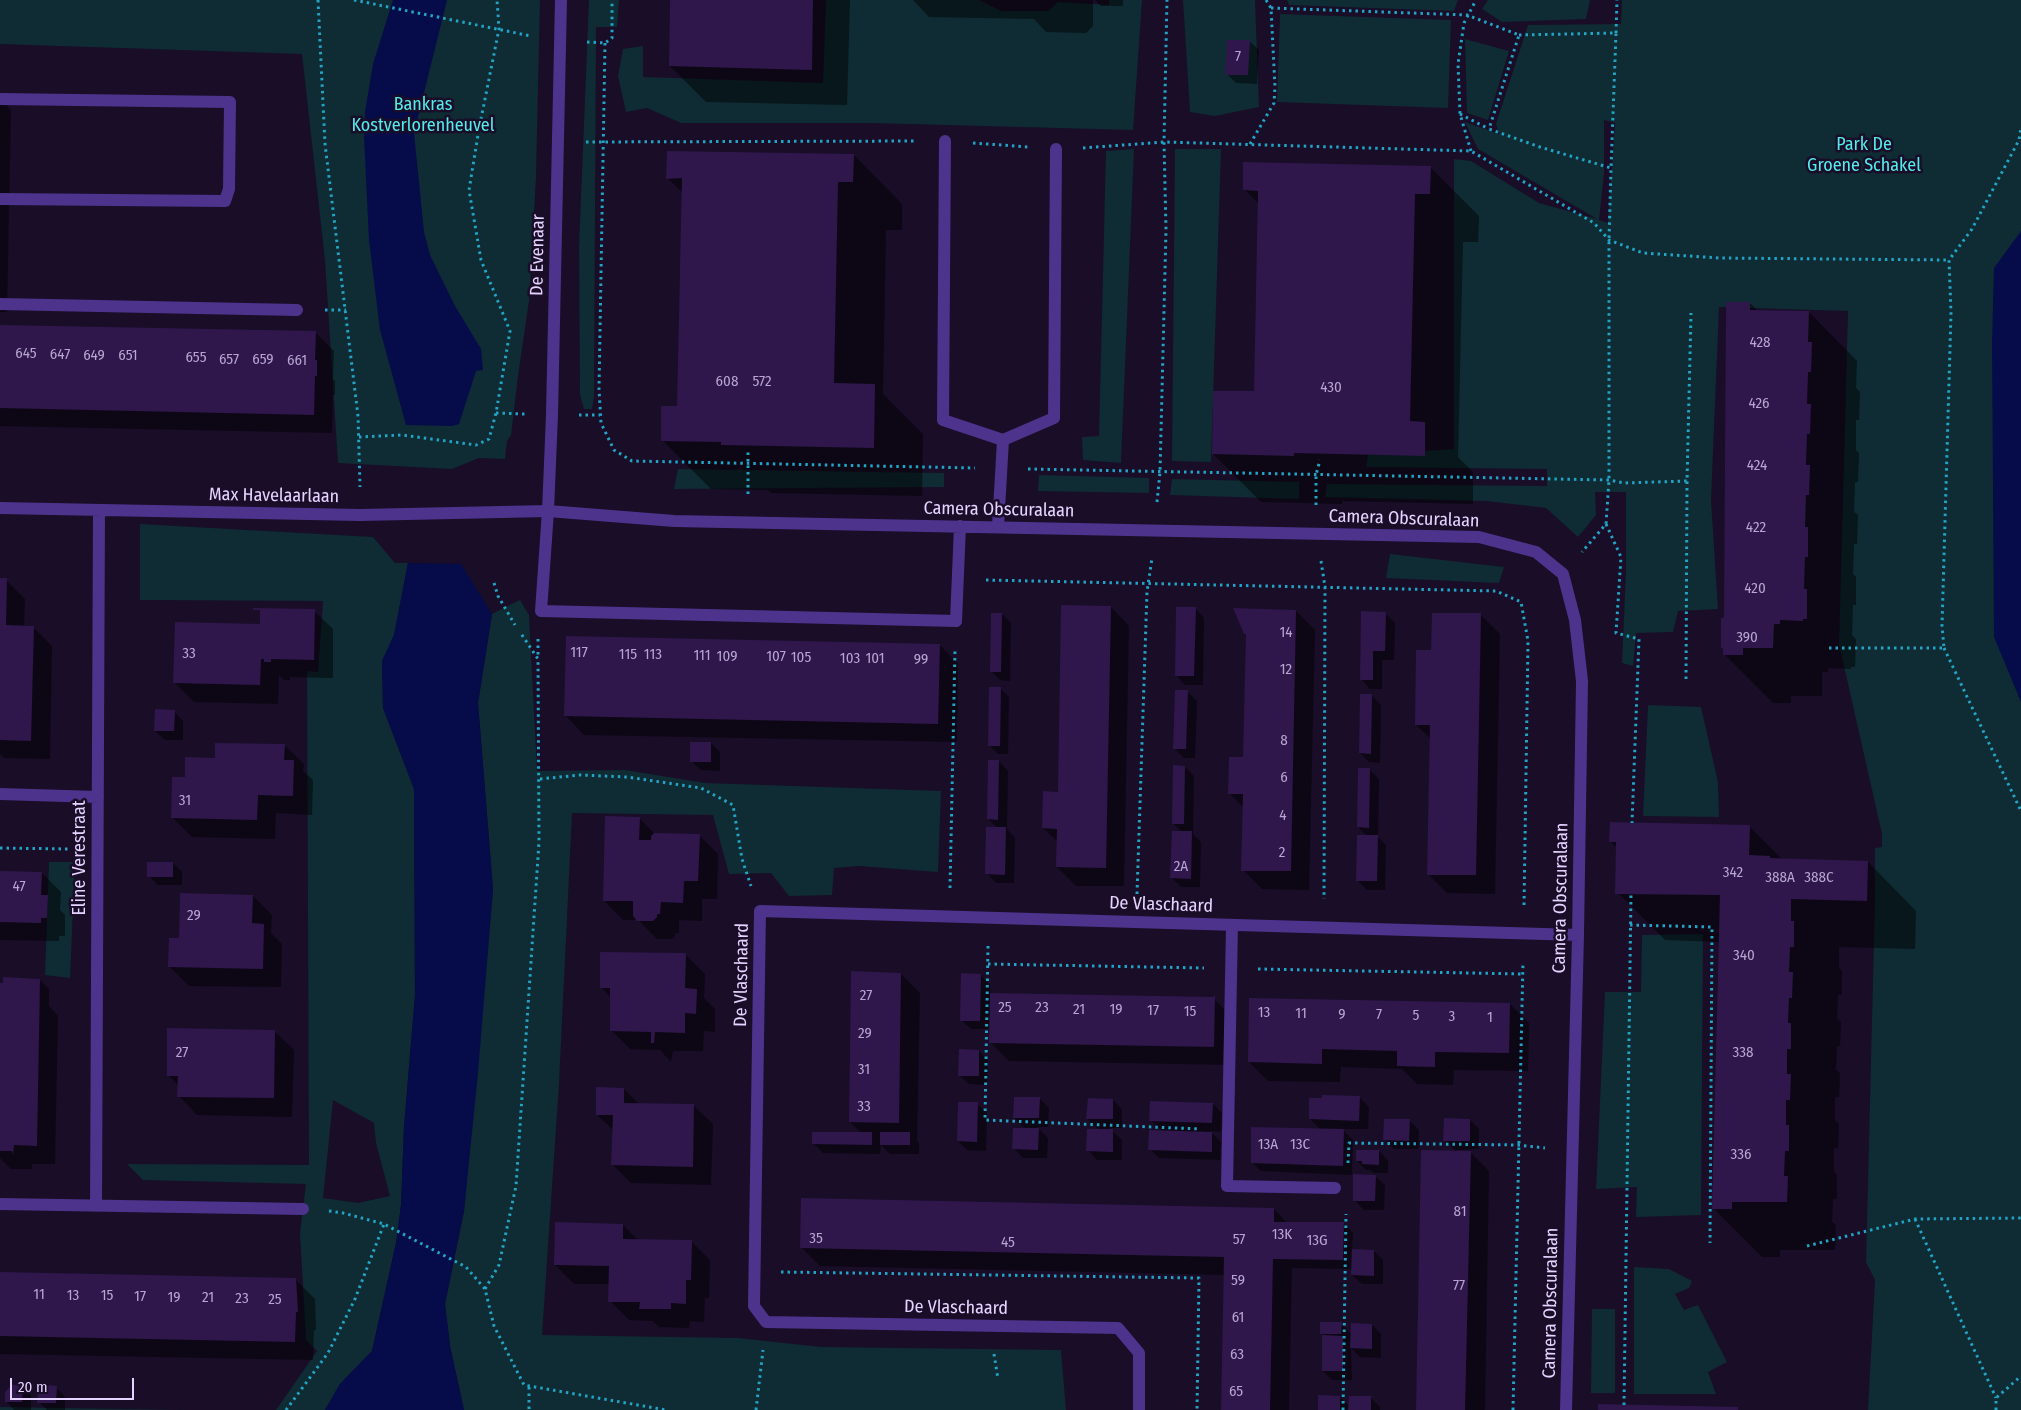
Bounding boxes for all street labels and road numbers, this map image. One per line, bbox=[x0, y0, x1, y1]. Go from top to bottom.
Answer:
street label: De Evenaar bbox=[526, 214, 550, 296]
street label: Max Havelaarlaan bbox=[209, 484, 339, 508]
street label: Camera Obscuralaan bbox=[923, 498, 1075, 522]
street label: Camera Obscuralaan bbox=[1328, 506, 1480, 532]
street label: Eline Verestraat bbox=[69, 800, 91, 916]
street label: Camera Obscuralaan bbox=[1549, 822, 1573, 974]
street label: De Vlaschaard bbox=[1109, 892, 1213, 918]
street label: De Vlaschaard bbox=[730, 923, 754, 1027]
street label: Camera Obscuralaan bbox=[1539, 1227, 1563, 1379]
street label: De Vlaschaard bbox=[904, 1296, 1008, 1320]

